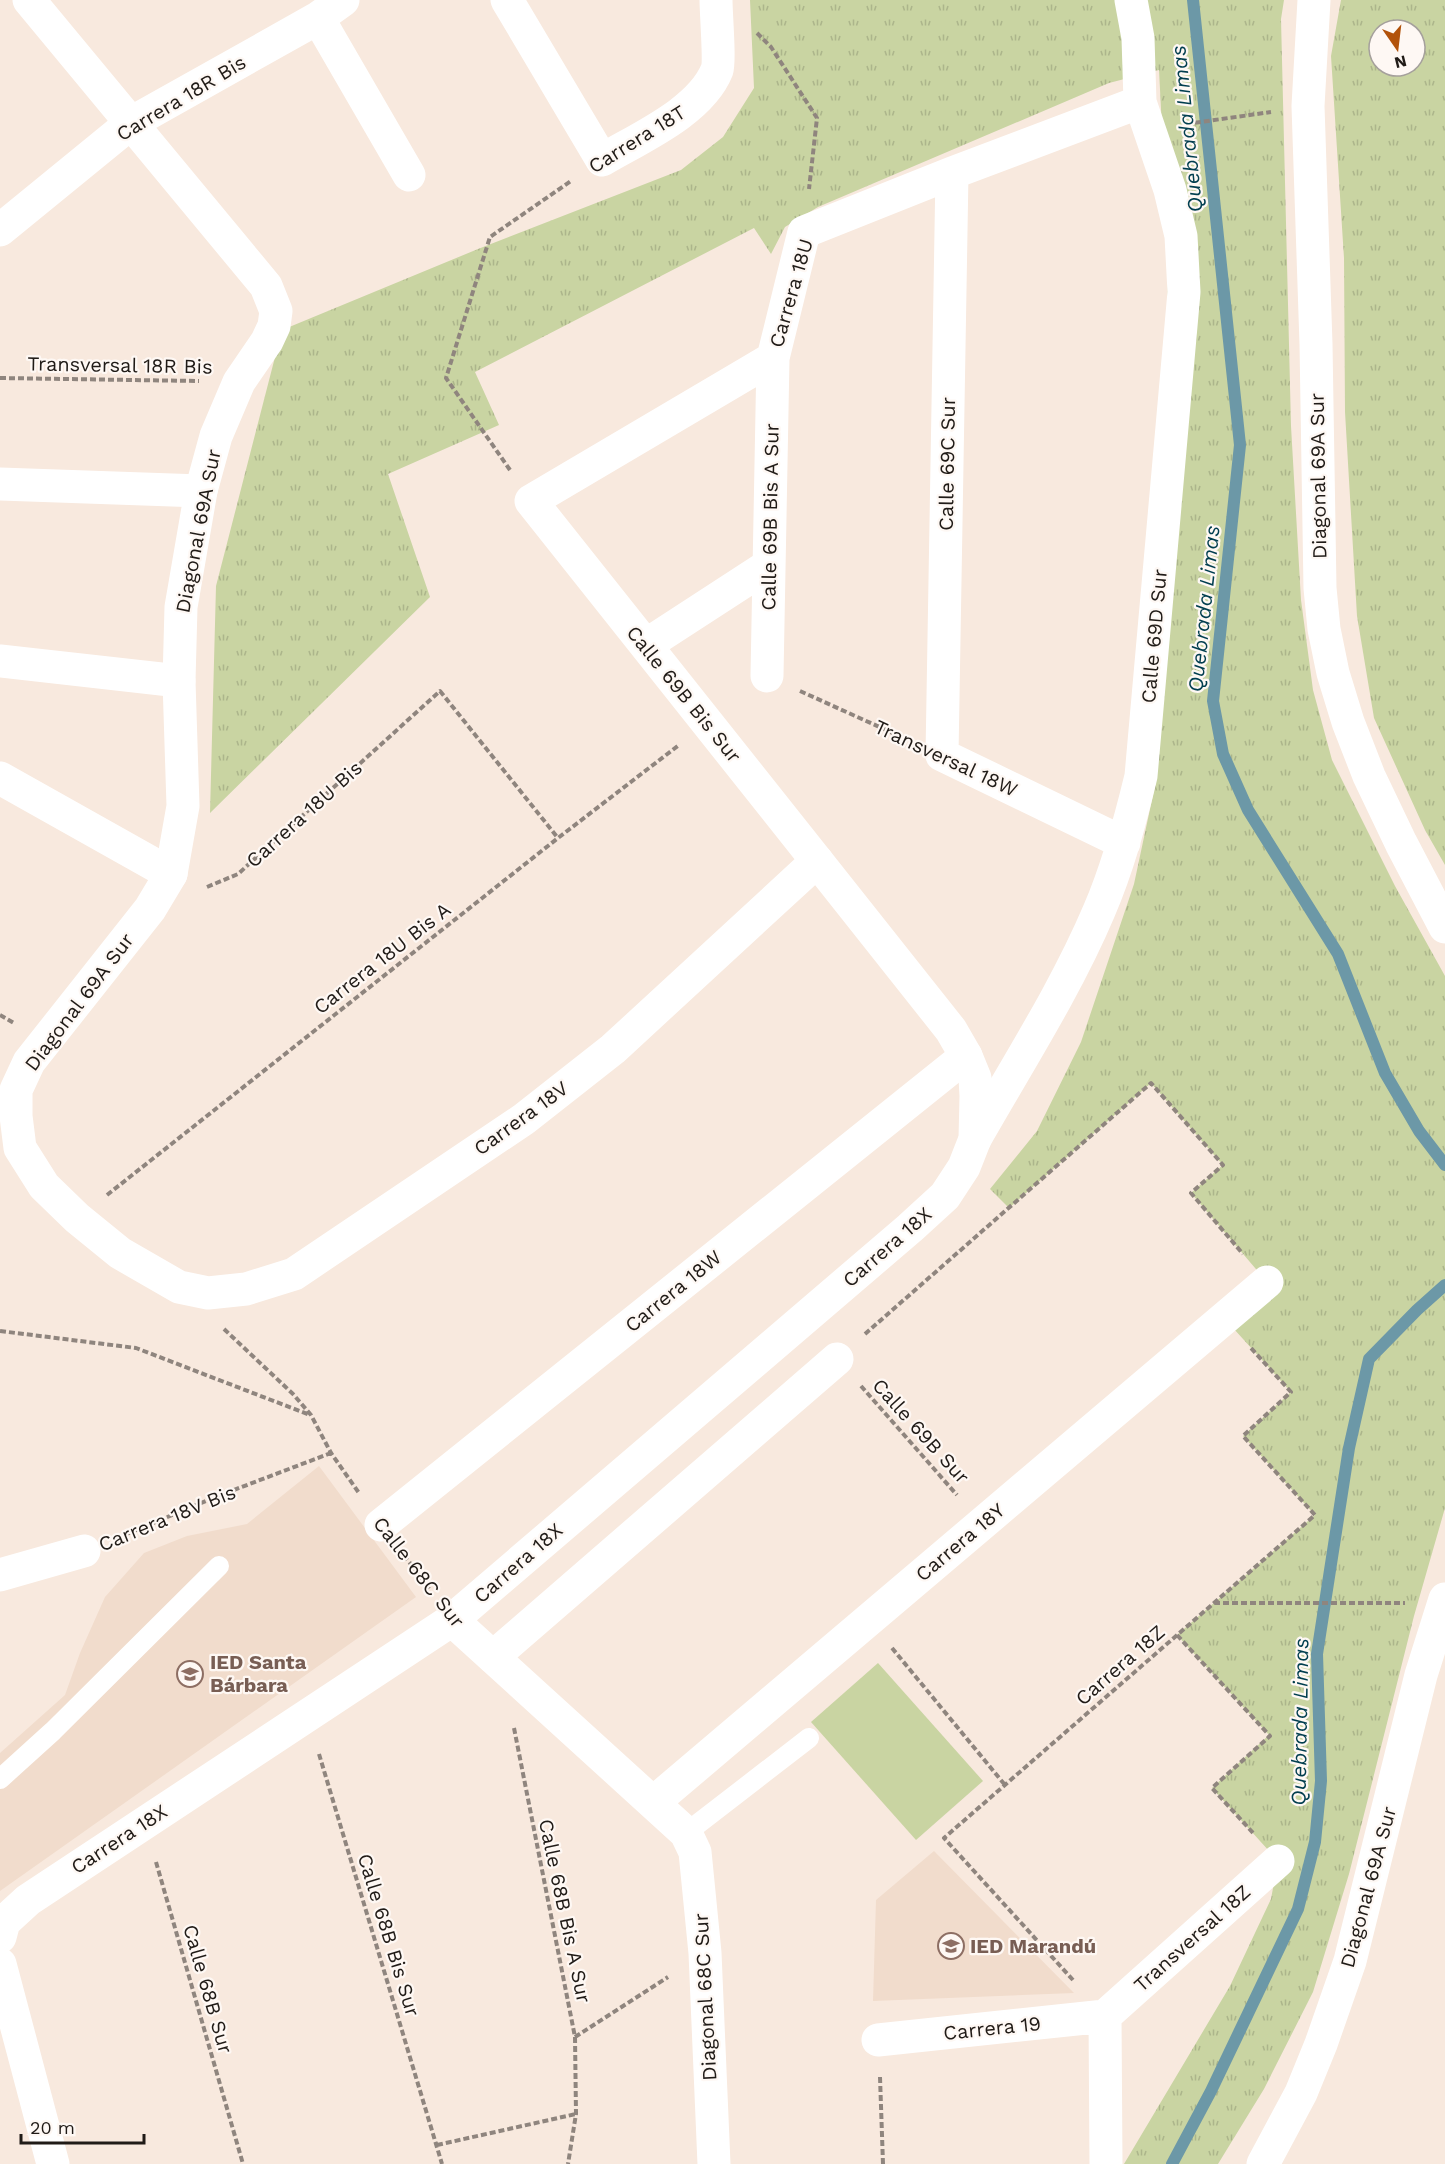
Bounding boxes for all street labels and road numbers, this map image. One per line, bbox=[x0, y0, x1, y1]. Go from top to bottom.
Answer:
street label: Carrera 18R Bis bbox=[112, 50, 250, 146]
street label: Carrera 18T bbox=[584, 100, 690, 178]
street label: Carrera 18U bbox=[764, 236, 818, 350]
street label: Transversal 18R Bis bbox=[27, 351, 213, 379]
street label: Diagonal 69A Sur bbox=[1305, 393, 1331, 559]
street label: Calle 69C Sur bbox=[934, 397, 960, 531]
street label: Calle 69B Bis A Sur bbox=[756, 423, 784, 611]
street label: Diagonal 69A Sur bbox=[170, 447, 226, 615]
street label: Calle 69D Sur bbox=[1136, 568, 1172, 704]
street label: Calle 69B Bis Sur bbox=[622, 621, 746, 767]
street label: Transversal 18W bbox=[871, 714, 1021, 802]
street label: Carrera 18U Bis bbox=[241, 756, 367, 872]
street label: Carrera 18U Bis A bbox=[309, 897, 455, 1019]
street label: Diagonal 69A Sur bbox=[19, 928, 139, 1076]
street label: Carrera 18V bbox=[469, 1076, 573, 1160]
street label: Carrera 18X bbox=[838, 1202, 936, 1292]
street label: Carrera 18W bbox=[620, 1245, 726, 1337]
street label: Calle 69B Sur bbox=[868, 1373, 974, 1489]
street label: Carrera 18V Bis bbox=[95, 1480, 239, 1556]
street label: Carrera 18Y bbox=[911, 1497, 1010, 1586]
street label: Calle 68C Sur bbox=[368, 1512, 470, 1632]
street label: Carrera 18X bbox=[469, 1518, 567, 1608]
street label: Carrera 18Z bbox=[1070, 1620, 1170, 1710]
street label: Carrera 18X bbox=[66, 1799, 172, 1879]
street label: Diagonal 69A Sur bbox=[1335, 1804, 1401, 1970]
street label: Calle 68B Bis A Sur bbox=[534, 1817, 596, 2005]
street label: Calle 68B Bis Sur bbox=[353, 1851, 425, 2019]
street label: Transversal 18Z bbox=[1129, 1879, 1255, 1997]
street label: Diagonal 68C Sur bbox=[689, 1913, 721, 2081]
street label: Calle 68B Sur bbox=[178, 1922, 238, 2056]
street label: Carrera 19 bbox=[942, 2011, 1042, 2045]

